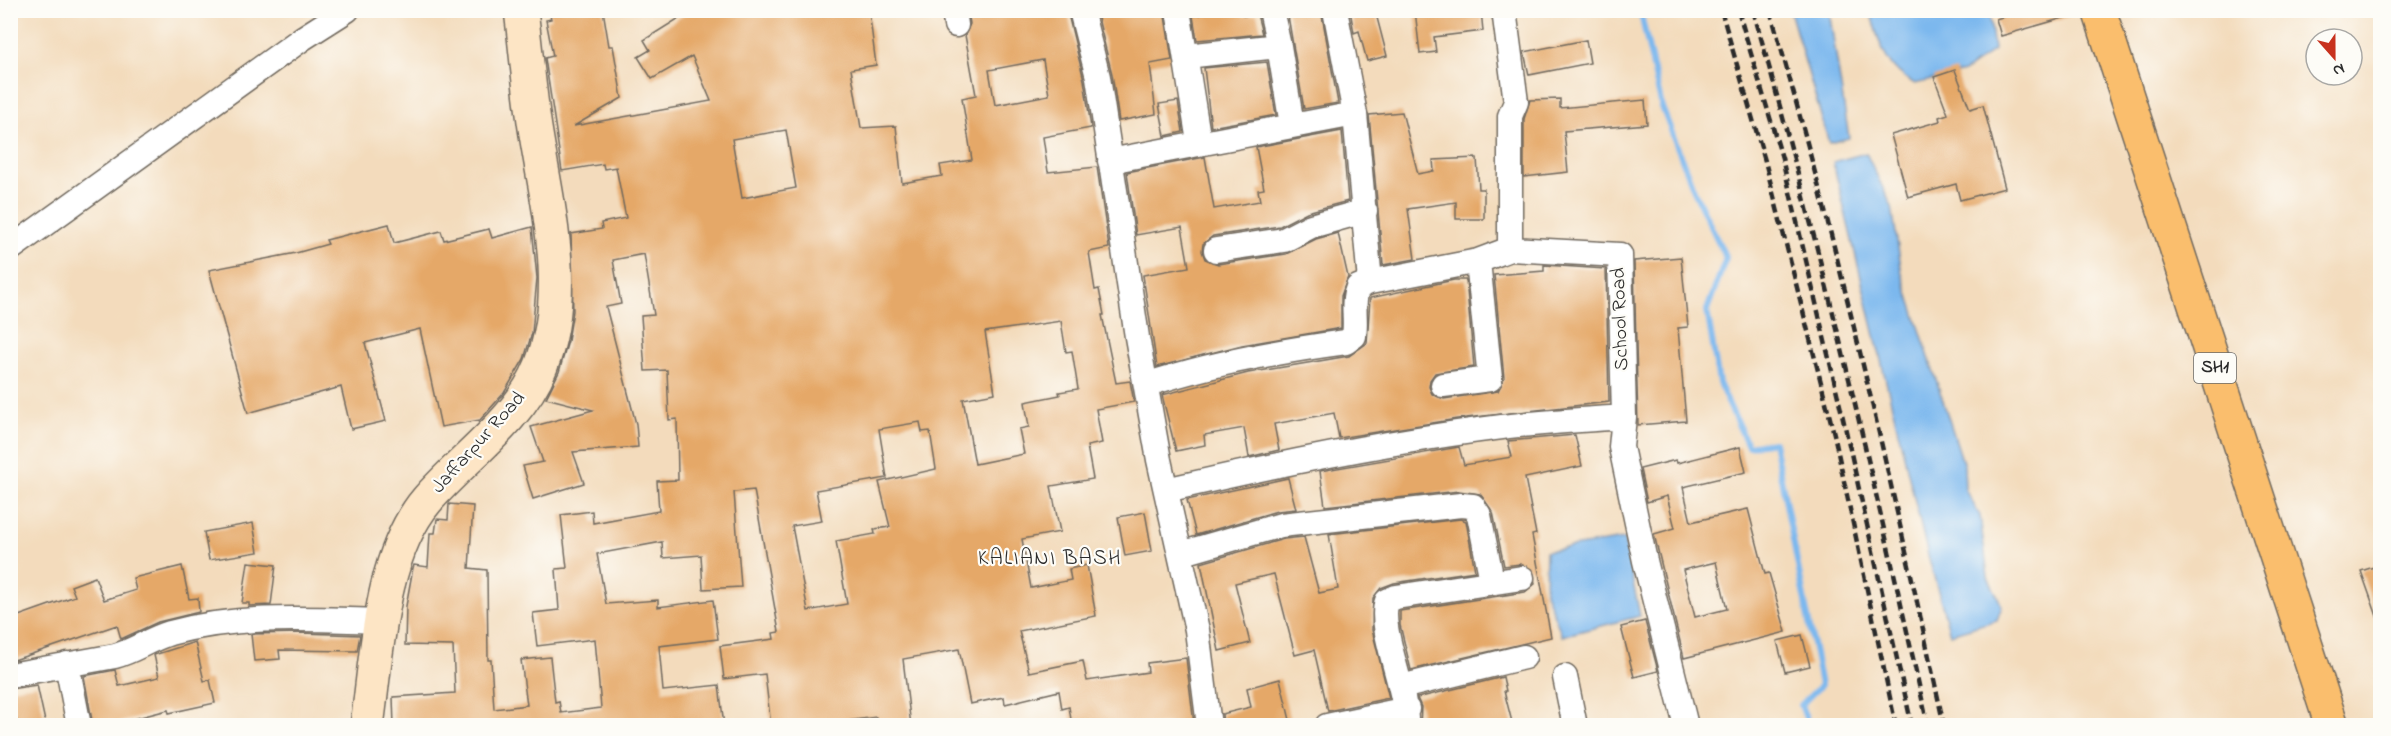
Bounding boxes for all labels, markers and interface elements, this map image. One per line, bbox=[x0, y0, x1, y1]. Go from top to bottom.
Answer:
north arrow bbox=[2304, 27, 2364, 87]
text: N bbox=[2329, 56, 2348, 82]
street label: School Road bbox=[1605, 267, 1637, 371]
road number: SH1 bbox=[2194, 353, 2236, 383]
street label: Jaffarpur Road bbox=[425, 385, 533, 501]
district label: KALIANI BASH bbox=[978, 544, 1122, 574]

